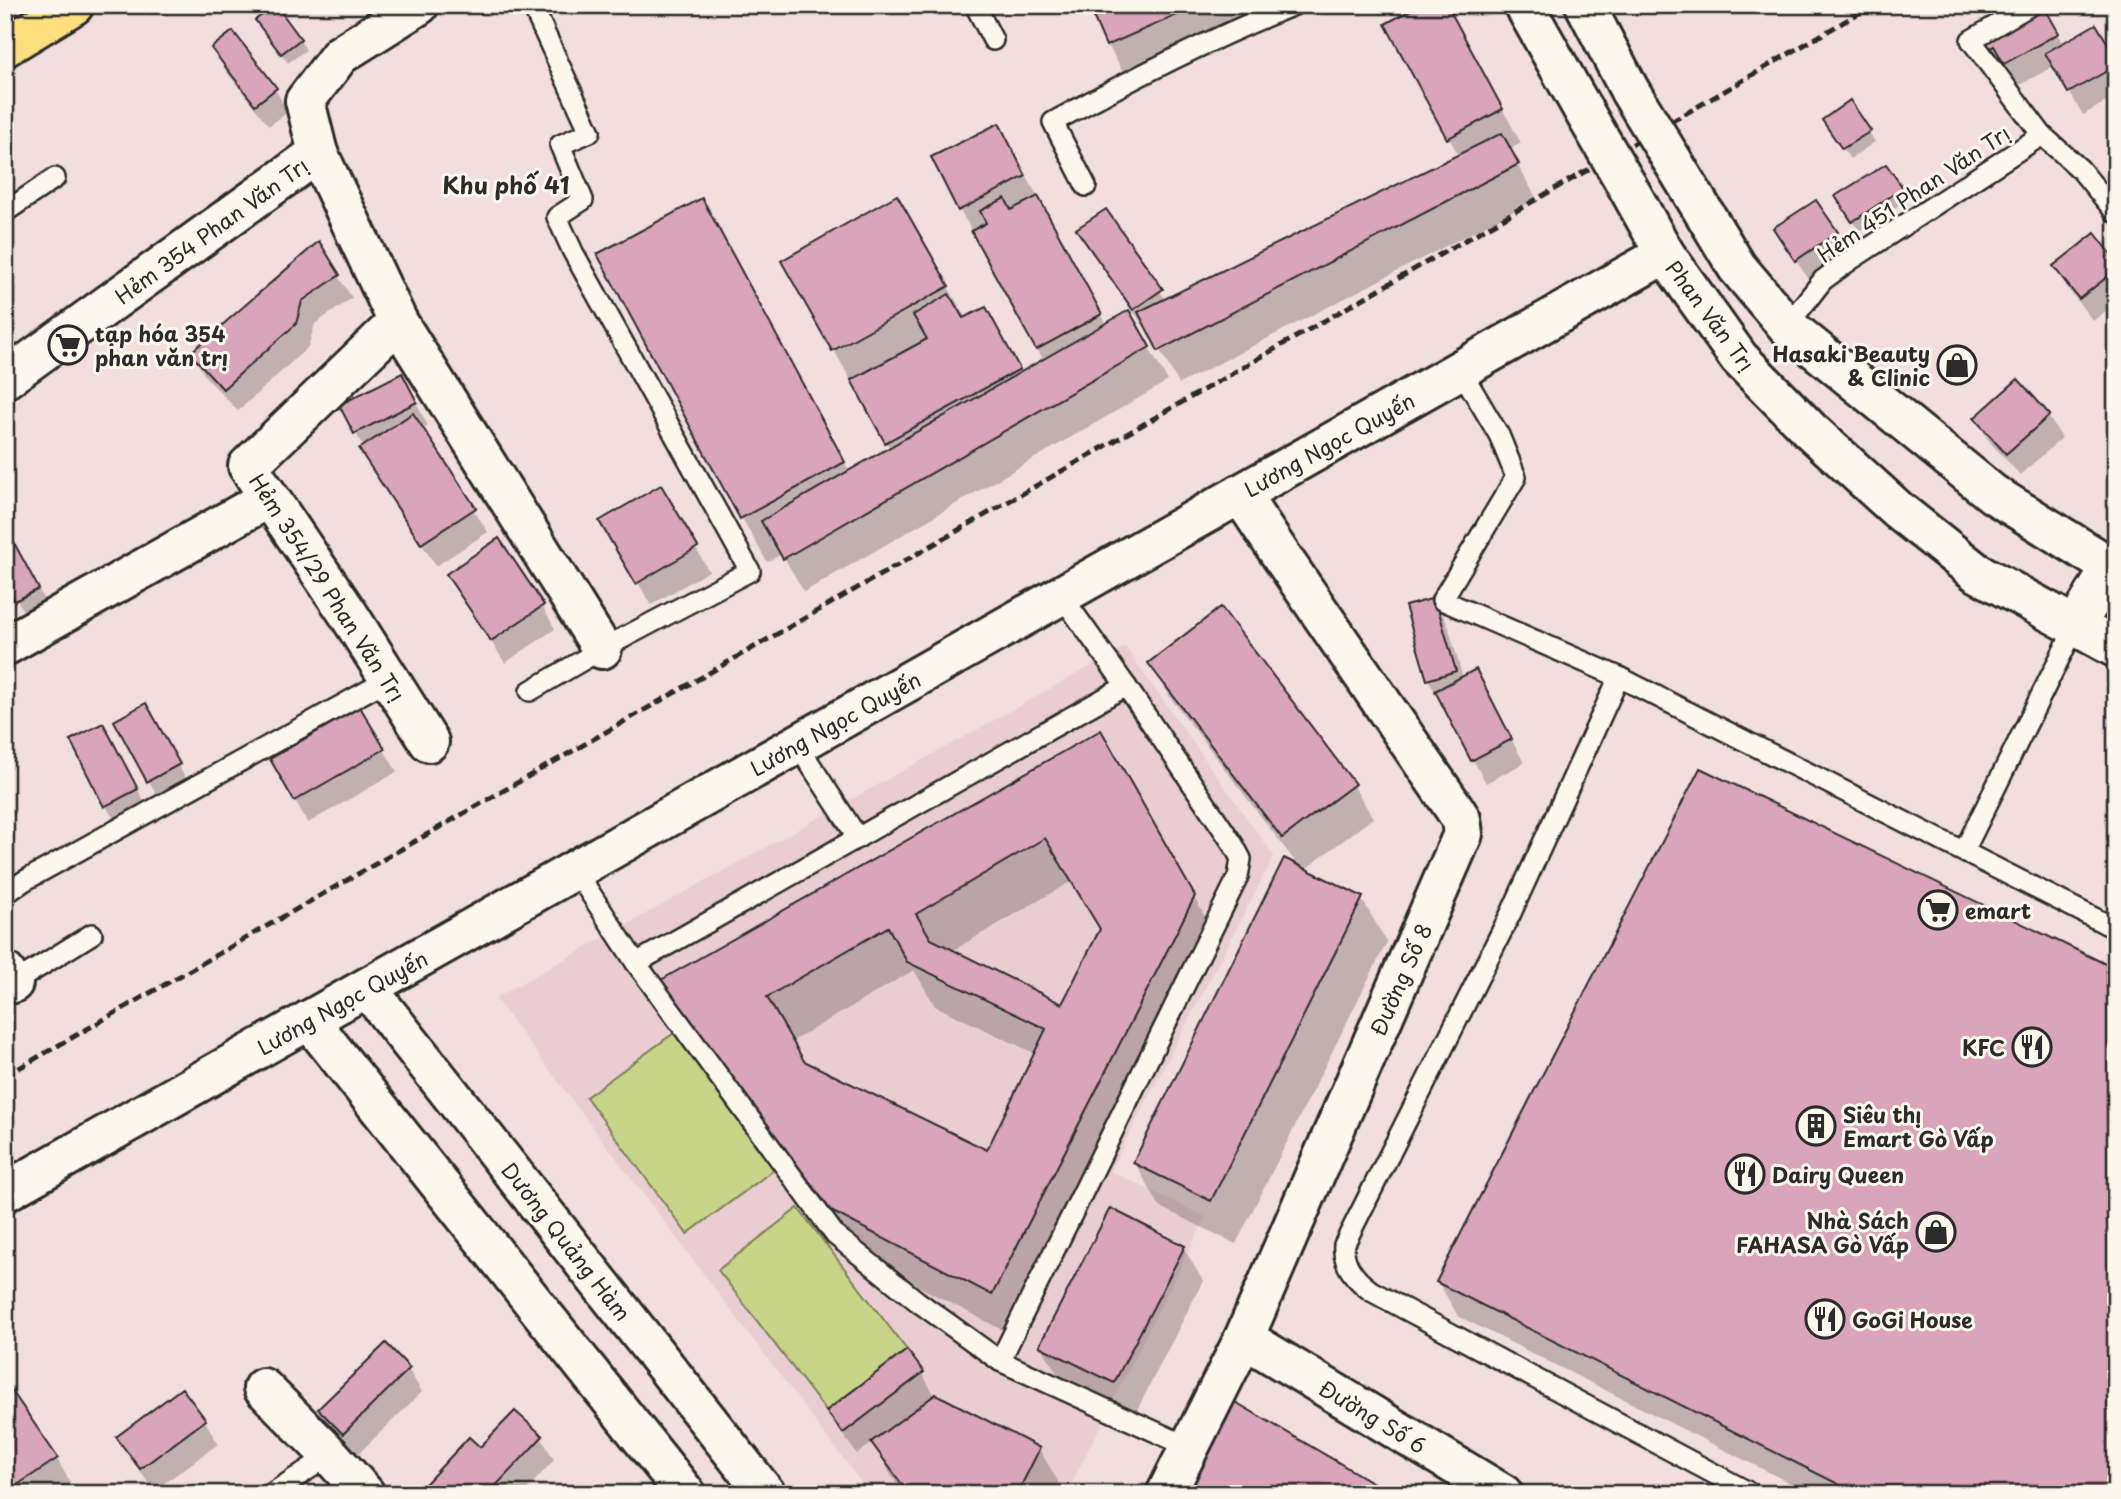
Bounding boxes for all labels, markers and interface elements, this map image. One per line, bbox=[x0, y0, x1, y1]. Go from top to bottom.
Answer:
street label: Hẻm 451 Phan Văn Trị bbox=[1810, 116, 2016, 270]
street label: Hẻm 354 Phan Văn Trị bbox=[108, 149, 314, 311]
district label: Khu phố 41 bbox=[442, 167, 570, 202]
street label: Phan Văn Trị bbox=[1659, 253, 1763, 377]
place label: tạp hóa 354 phan văn trị bbox=[95, 317, 228, 373]
supermarket icon: tạp hóa 354 phan văn trị bbox=[47, 324, 89, 366]
place label: Hasaki Beauty & Clinic bbox=[1772, 337, 1930, 393]
shop icon: Hasaki Beauty & Clinic bbox=[1936, 344, 1978, 386]
street label: Lương Ngọc Quyến bbox=[1238, 384, 1420, 504]
street label: Hẻm 354/29 Phan Văn Trị bbox=[242, 467, 414, 707]
street label: Lương Ngọc Quyến bbox=[744, 663, 926, 783]
supermarket icon: emart bbox=[1917, 889, 1959, 931]
place label: emart bbox=[1965, 894, 2031, 926]
street label: Đường Số 8 bbox=[1361, 918, 1439, 1040]
street label: Lương Ngọc Quyến bbox=[251, 942, 433, 1062]
restaurant icon: KFC bbox=[2011, 1026, 2053, 1068]
place label: KFC bbox=[1962, 1031, 2005, 1063]
place label: Siêu thị Emart Gò Vấp bbox=[1843, 1098, 1994, 1154]
building icon: Siêu thị Emart Gò Vấp bbox=[1795, 1105, 1837, 1147]
restaurant icon: Dairy Queen bbox=[1724, 1153, 1766, 1195]
street label: Dương Quảng Hàm bbox=[495, 1155, 639, 1327]
place label: Dairy Queen bbox=[1772, 1158, 1904, 1190]
place label: Nhà Sách FAHASA Gò Vấp bbox=[1736, 1204, 1909, 1260]
shop icon: Nhà Sách FAHASA Gò Vấp bbox=[1915, 1211, 1957, 1253]
restaurant icon: GoGi House bbox=[1804, 1298, 1846, 1340]
place label: GoGi House bbox=[1852, 1303, 1973, 1335]
street label: Đường Số 6 bbox=[1313, 1371, 1433, 1461]

